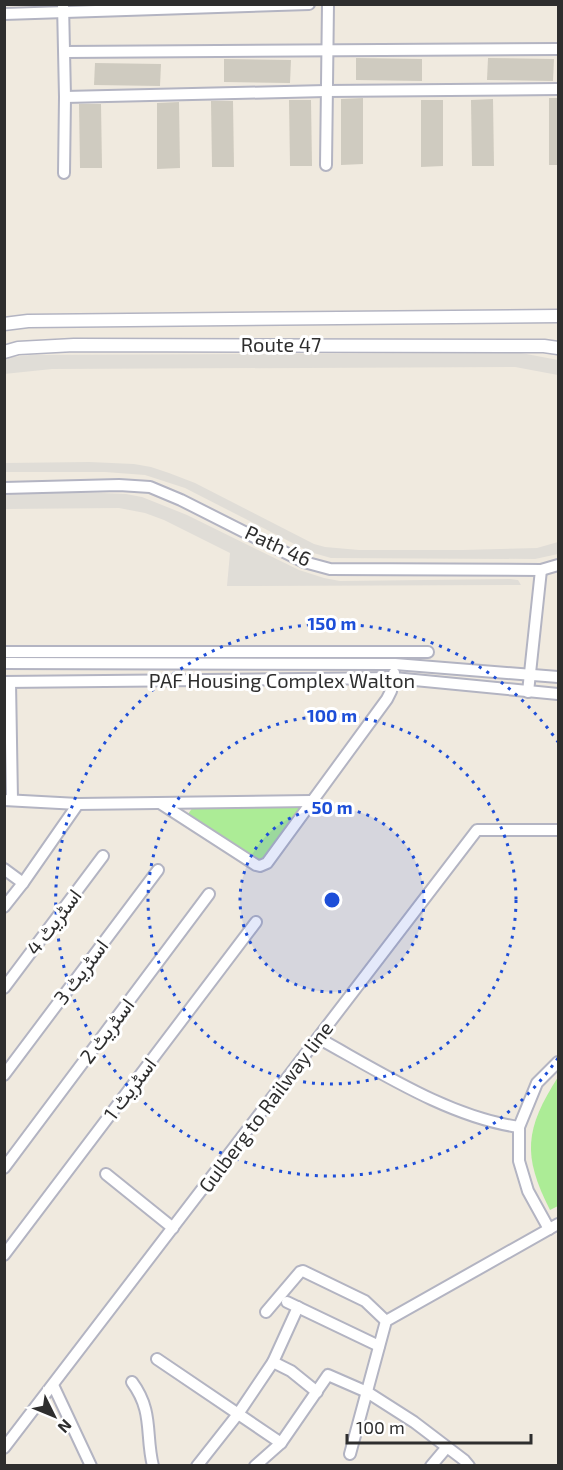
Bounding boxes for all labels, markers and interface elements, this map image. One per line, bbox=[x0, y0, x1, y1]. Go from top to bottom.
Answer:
street label: Route 47 bbox=[241, 332, 321, 356]
street label: Path 46 bbox=[242, 519, 315, 571]
text: 150 m bbox=[308, 612, 356, 634]
street label: PAF Housing Complex Walton bbox=[149, 668, 415, 692]
text: 100 m bbox=[307, 704, 357, 726]
text: 50 m bbox=[311, 796, 353, 818]
street label: اسٹریٹ 4 bbox=[21, 884, 87, 960]
centre of rings bbox=[322, 890, 342, 910]
street label: اسٹریٹ 3 bbox=[48, 934, 114, 1010]
street label: اسٹریٹ 2 bbox=[74, 993, 140, 1069]
street label: Gulberg to Railway line bbox=[193, 1016, 337, 1197]
street label: اسٹریٹ 1 bbox=[98, 1052, 162, 1126]
north arrow bbox=[24, 1386, 84, 1446]
scale bar bbox=[347, 1407, 532, 1445]
text: N bbox=[54, 1416, 76, 1437]
text: 100 m bbox=[356, 1416, 405, 1438]

